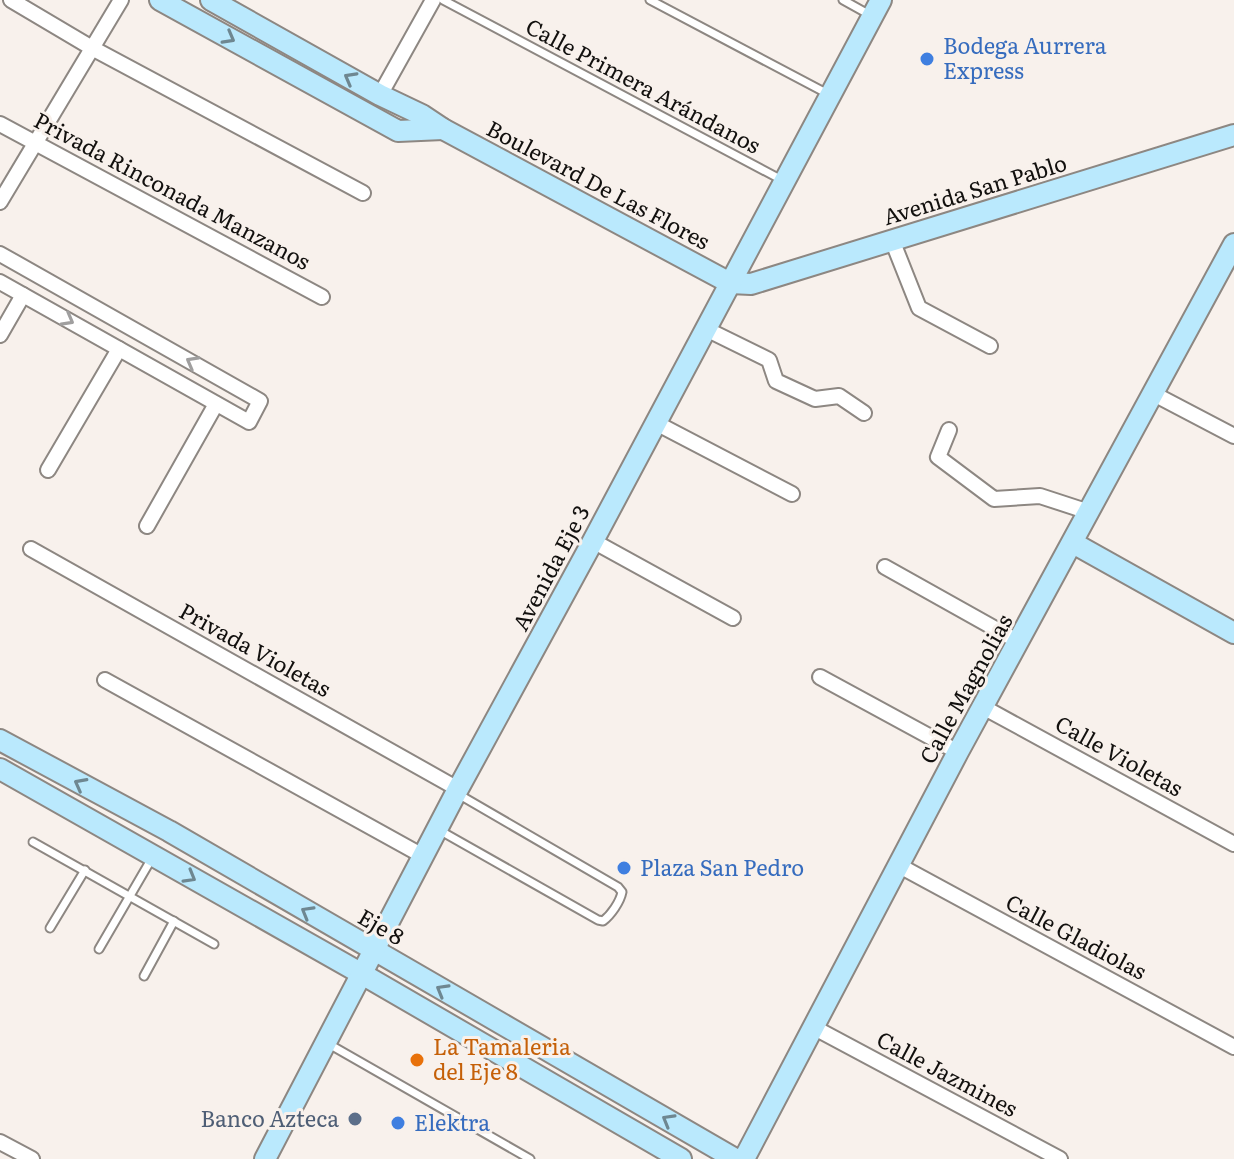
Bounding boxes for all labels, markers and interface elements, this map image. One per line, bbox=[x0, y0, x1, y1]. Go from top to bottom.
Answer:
street label: Calle Primera Arándanos bbox=[520, 9, 767, 161]
one-way arrow bbox=[220, 28, 235, 43]
place label: Bodega Aurrera Express bbox=[943, 28, 1107, 86]
marker: Bodega Aurrera Express bbox=[918, 50, 936, 68]
one-way arrow bbox=[344, 72, 359, 88]
street label: Privada Rinconada Manzanos bbox=[29, 103, 317, 277]
street label: Boulevard De Las Flores bbox=[481, 111, 716, 257]
street label: Avenida San Pablo bbox=[879, 145, 1070, 232]
one-way arrow bbox=[59, 310, 74, 326]
one-way arrow bbox=[186, 357, 201, 372]
street label: Avenida Eje 3 bbox=[503, 499, 597, 636]
street label: Privada Violetas bbox=[174, 593, 338, 704]
street label: Calle Magnolias bbox=[910, 607, 1019, 769]
street label: Calle Violetas bbox=[1050, 706, 1190, 803]
one-way arrow bbox=[74, 778, 89, 793]
place label: Plaza San Pedro bbox=[640, 850, 804, 883]
marker: Plaza San Pedro bbox=[615, 859, 633, 877]
one-way arrow bbox=[181, 867, 195, 883]
street label: Calle Gladiolas bbox=[1000, 885, 1153, 987]
street label: Eje 8 bbox=[352, 899, 411, 952]
one-way arrow bbox=[301, 906, 315, 922]
one-way arrow bbox=[436, 984, 451, 1000]
street label: Calle Jazmines bbox=[871, 1022, 1024, 1124]
place label: La Tamaleria del Eje 8 bbox=[433, 1029, 571, 1087]
marker: La Tamaleria del Eje 8 bbox=[408, 1051, 426, 1069]
place label: Banco Azteca bbox=[200, 1101, 339, 1134]
place label: Elektra bbox=[414, 1105, 490, 1138]
marker: Banco Azteca bbox=[346, 1110, 364, 1128]
marker: Elektra bbox=[389, 1114, 407, 1132]
one-way arrow bbox=[662, 1114, 676, 1130]

